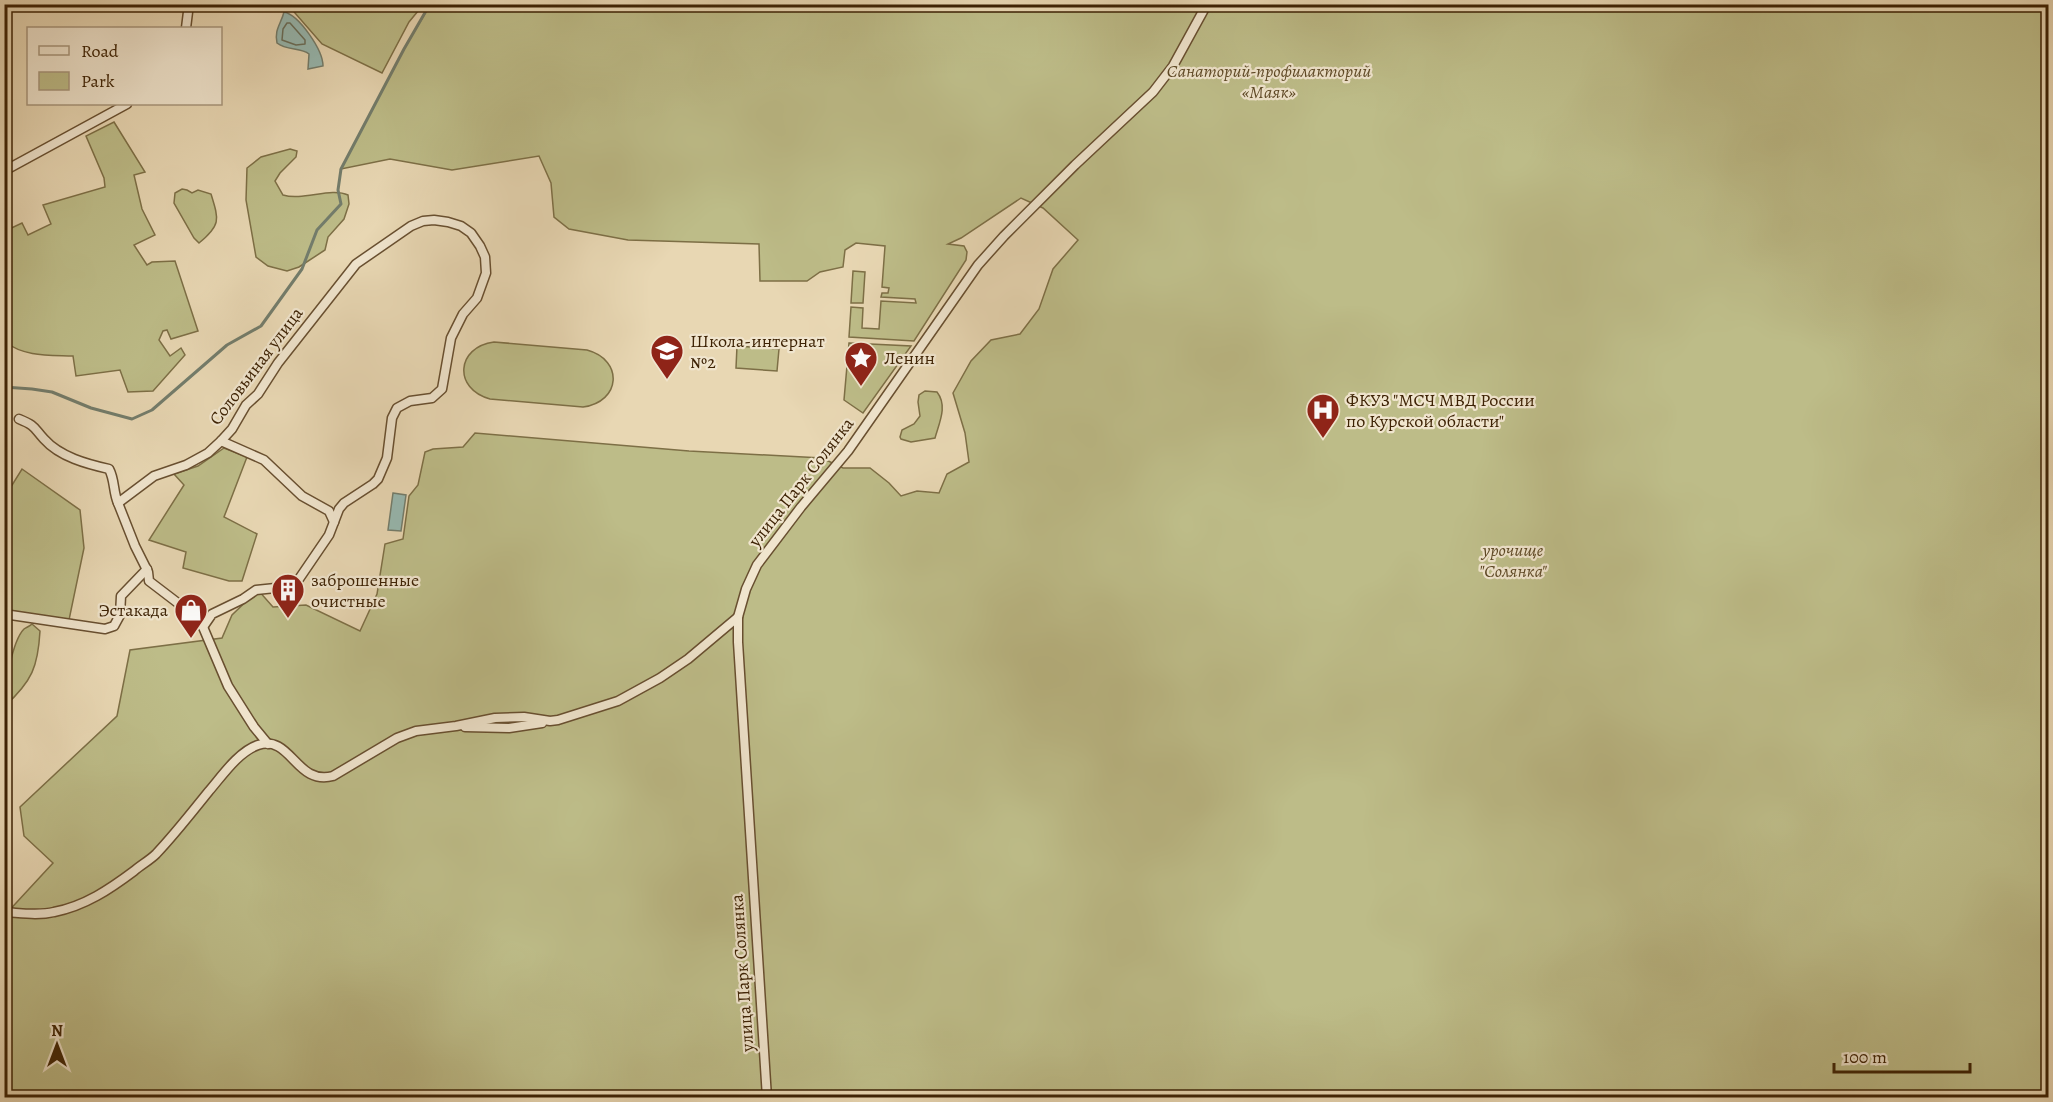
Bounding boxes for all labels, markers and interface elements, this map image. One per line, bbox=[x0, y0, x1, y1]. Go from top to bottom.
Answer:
legend bbox=[27, 27, 222, 105]
text: Road bbox=[81, 39, 119, 63]
park label: Санаторий-профилакторий «Маяк» bbox=[1167, 59, 1371, 104]
text: Park bbox=[81, 69, 115, 93]
street label: Соловьиная улица bbox=[204, 302, 309, 430]
place label: Школа-интернат №2 bbox=[690, 329, 825, 374]
school or university icon: Школа-интернат №2 bbox=[649, 333, 685, 380]
place icon: Ленин bbox=[843, 340, 879, 387]
place label: Ленин bbox=[884, 346, 935, 370]
place label: ФКУЗ "МСЧ МВД России по Курской области" bbox=[1346, 388, 1535, 433]
hospital icon: ФКУЗ "МСЧ МВД России по Курской области" bbox=[1305, 392, 1341, 439]
street label: улица Парк Солянка bbox=[742, 412, 860, 552]
park label: урочище "Солянка" bbox=[1479, 538, 1548, 583]
place label: заброшенные очистные bbox=[311, 568, 419, 613]
building icon: заброшенные очистные bbox=[270, 572, 306, 619]
shop icon: Эстакада bbox=[173, 592, 209, 639]
place label: Эстакада bbox=[98, 598, 169, 622]
street label: улица Парк Солянка bbox=[724, 893, 760, 1054]
north arrow bbox=[27, 1015, 87, 1075]
text: N bbox=[51, 1020, 63, 1042]
scale bar bbox=[1834, 1036, 1970, 1074]
text: 100 m bbox=[1843, 1045, 1887, 1069]

